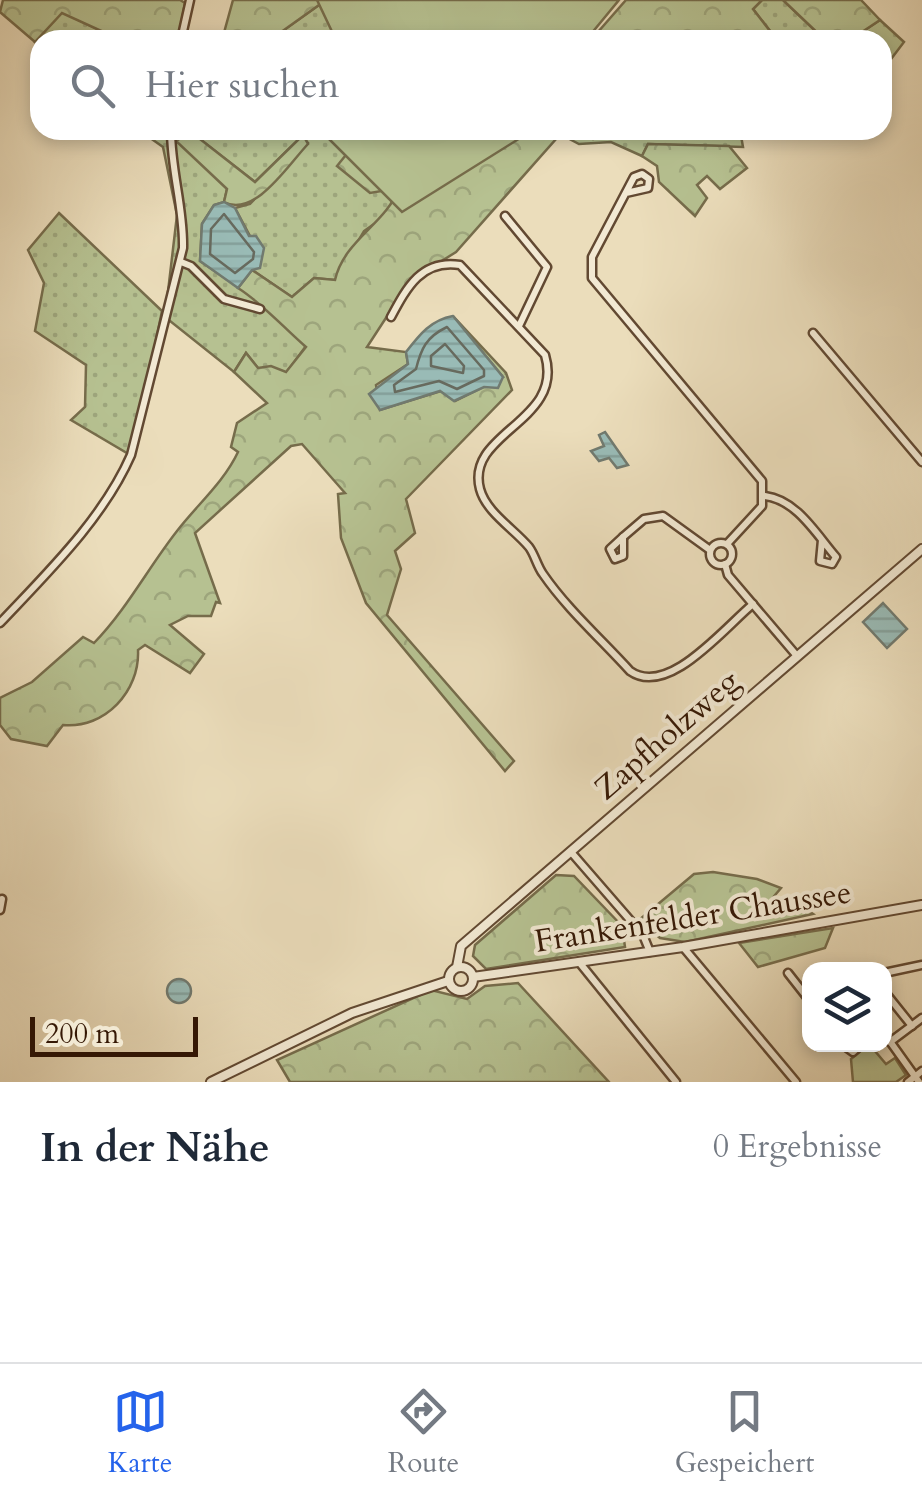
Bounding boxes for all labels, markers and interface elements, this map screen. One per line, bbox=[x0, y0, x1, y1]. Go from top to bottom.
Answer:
search box bbox=[30, 30, 892, 140]
icon: search bbox=[65, 58, 120, 113]
text: Hier suchen bbox=[145, 59, 339, 111]
street label: Zapfholzweg bbox=[585, 660, 749, 810]
street label: Frankenfelder Chaussee bbox=[532, 870, 854, 964]
map controls bbox=[802, 962, 892, 1052]
button: layers bbox=[802, 962, 892, 1052]
scale bar bbox=[30, 1012, 198, 1056]
text: 200 m bbox=[45, 1015, 119, 1053]
text: In der Nähe bbox=[40, 1119, 270, 1176]
text: 0 Ergebnisse bbox=[713, 1125, 882, 1169]
tab: Karte bbox=[108, 1384, 172, 1482]
tab: Route bbox=[388, 1384, 459, 1482]
tab: Gespeichert bbox=[675, 1384, 814, 1482]

